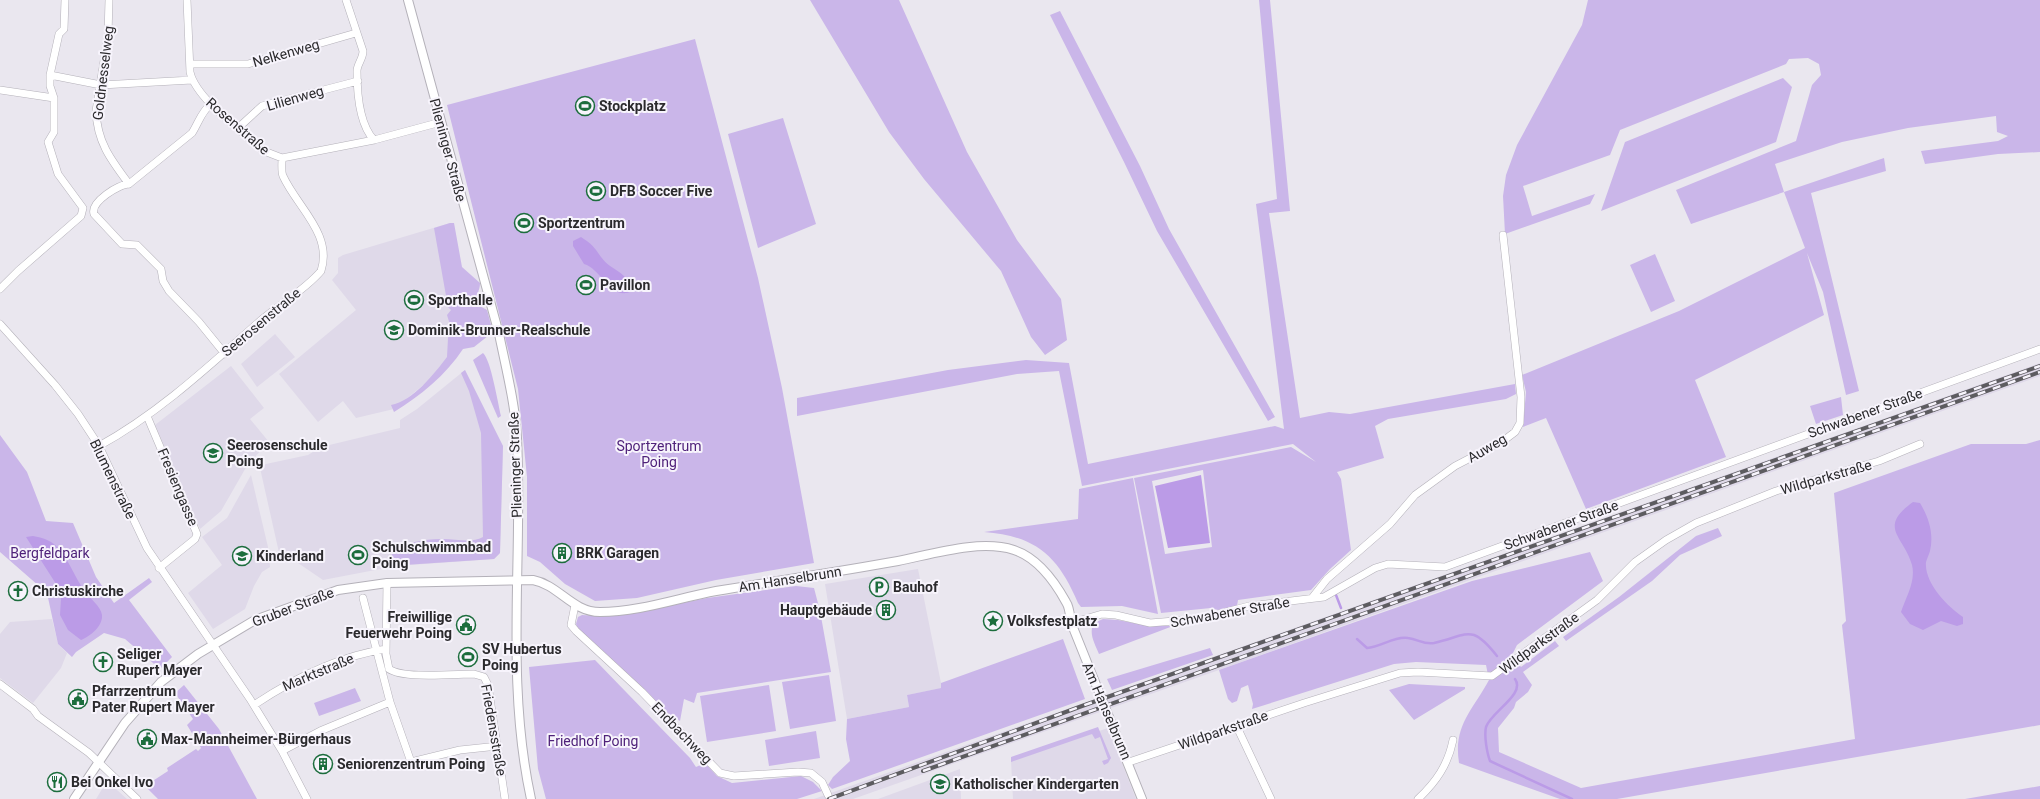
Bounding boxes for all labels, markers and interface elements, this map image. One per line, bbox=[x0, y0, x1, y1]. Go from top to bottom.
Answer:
street label: Goldnesselweg bbox=[89, 25, 117, 121]
street label: Nelkenweg bbox=[251, 36, 321, 70]
street label: Lilienweg bbox=[265, 82, 325, 114]
street label: Rosenstraße bbox=[203, 94, 273, 158]
sports icon: Stockplatz bbox=[574, 95, 596, 117]
street label: Plieninger Straße bbox=[427, 97, 469, 203]
place label: Stockplatz bbox=[599, 98, 666, 114]
sports icon: DFB Soccer Five bbox=[585, 180, 607, 202]
place label: DFB Soccer Five bbox=[610, 183, 713, 199]
sports icon: Sportzentrum bbox=[513, 212, 535, 234]
place label: Sportzentrum bbox=[538, 215, 625, 231]
sports icon: Pavillon bbox=[575, 274, 597, 296]
place label: Pavillon bbox=[600, 277, 650, 293]
street label: Seerosenstraße bbox=[218, 284, 304, 360]
sports icon: Sporthalle bbox=[403, 289, 425, 311]
place label: Sporthalle bbox=[428, 292, 493, 308]
school or university icon: Dominik-Brunner-Realschule bbox=[383, 319, 405, 341]
place label: Dominik-Brunner-Realschule bbox=[408, 322, 591, 338]
street label: Schwabener Straße bbox=[1805, 385, 1925, 441]
street label: Plieninger Straße bbox=[505, 412, 525, 518]
street label: Auweg bbox=[1465, 430, 1509, 466]
street label: Blumenstraße bbox=[87, 436, 139, 522]
place label: Seerosenschule Poing bbox=[227, 437, 328, 469]
park label: Sportzentrum Poing bbox=[616, 438, 702, 470]
school or university icon: Seerosenschule Poing bbox=[202, 442, 224, 464]
street label: Fresiengasse bbox=[154, 446, 202, 528]
street label: Wildparkstraße bbox=[1779, 456, 1873, 498]
street label: Schwabener Straße bbox=[1501, 497, 1621, 553]
place label: Schulschwimmbad Poing bbox=[372, 539, 491, 571]
building icon: BRK Garagen bbox=[551, 542, 573, 564]
sports icon: Schulschwimmbad Poing bbox=[347, 544, 369, 566]
park label: Bergfeldpark bbox=[10, 545, 91, 561]
school or university icon: Kinderland bbox=[231, 545, 253, 567]
place label: BRK Garagen bbox=[576, 545, 659, 561]
place label: Kinderland bbox=[256, 548, 324, 564]
street label: Am Hanselbrunn bbox=[737, 563, 843, 595]
parking icon: Bauhof bbox=[868, 576, 890, 598]
place label: Bauhof bbox=[893, 579, 939, 595]
church icon: Christuskirche bbox=[7, 580, 29, 602]
place label: Christuskirche bbox=[32, 583, 124, 599]
street label: Gruber Straße bbox=[250, 584, 336, 630]
street label: Schwabener Straße bbox=[1169, 594, 1291, 630]
building icon: Hauptgebäude bbox=[875, 599, 897, 621]
place label: Hauptgebäude bbox=[780, 602, 872, 618]
place label: Freiwillige Feuerwehr Poing bbox=[346, 609, 452, 641]
street label: Wildparkstraße bbox=[1496, 609, 1582, 677]
place icon: Volksfestplatz bbox=[982, 610, 1004, 632]
place label: Volksfestplatz bbox=[1007, 613, 1097, 629]
public building icon: Freiwillige Feuerwehr Poing bbox=[455, 614, 477, 636]
place label: SV Hubertus Poing bbox=[482, 641, 562, 673]
place label: Seliger Rupert Mayer bbox=[117, 646, 202, 678]
sports icon: SV Hubertus Poing bbox=[457, 646, 479, 668]
street label: Marktstraße bbox=[280, 650, 356, 694]
church icon: Seliger Rupert Mayer bbox=[92, 651, 114, 673]
street label: Am Hanselbrunn bbox=[1079, 660, 1135, 762]
place label: Pfarrzentrum Pater Rupert Mayer bbox=[92, 683, 215, 715]
street label: Friedensstraße bbox=[478, 683, 510, 777]
public building icon: Pfarrzentrum Pater Rupert Mayer bbox=[67, 688, 89, 710]
street label: Endbachweg bbox=[648, 699, 716, 767]
street label: Wildparkstraße bbox=[1176, 707, 1270, 753]
public building icon: Max-Mannheimer-Bürgerhaus bbox=[136, 728, 158, 750]
place label: Max-Mannheimer-Bürgerhaus bbox=[161, 731, 351, 747]
park label: Friedhof Poing bbox=[548, 733, 638, 749]
building icon: Seniorenzentrum Poing bbox=[312, 753, 334, 775]
place label: Seniorenzentrum Poing bbox=[337, 756, 485, 772]
restaurant icon: Bei Onkel Ivo bbox=[46, 771, 68, 793]
school or university icon: Katholischer Kindergarten bbox=[929, 773, 951, 795]
place label: Bei Onkel Ivo bbox=[71, 774, 153, 790]
place label: Katholischer Kindergarten bbox=[954, 776, 1119, 792]

